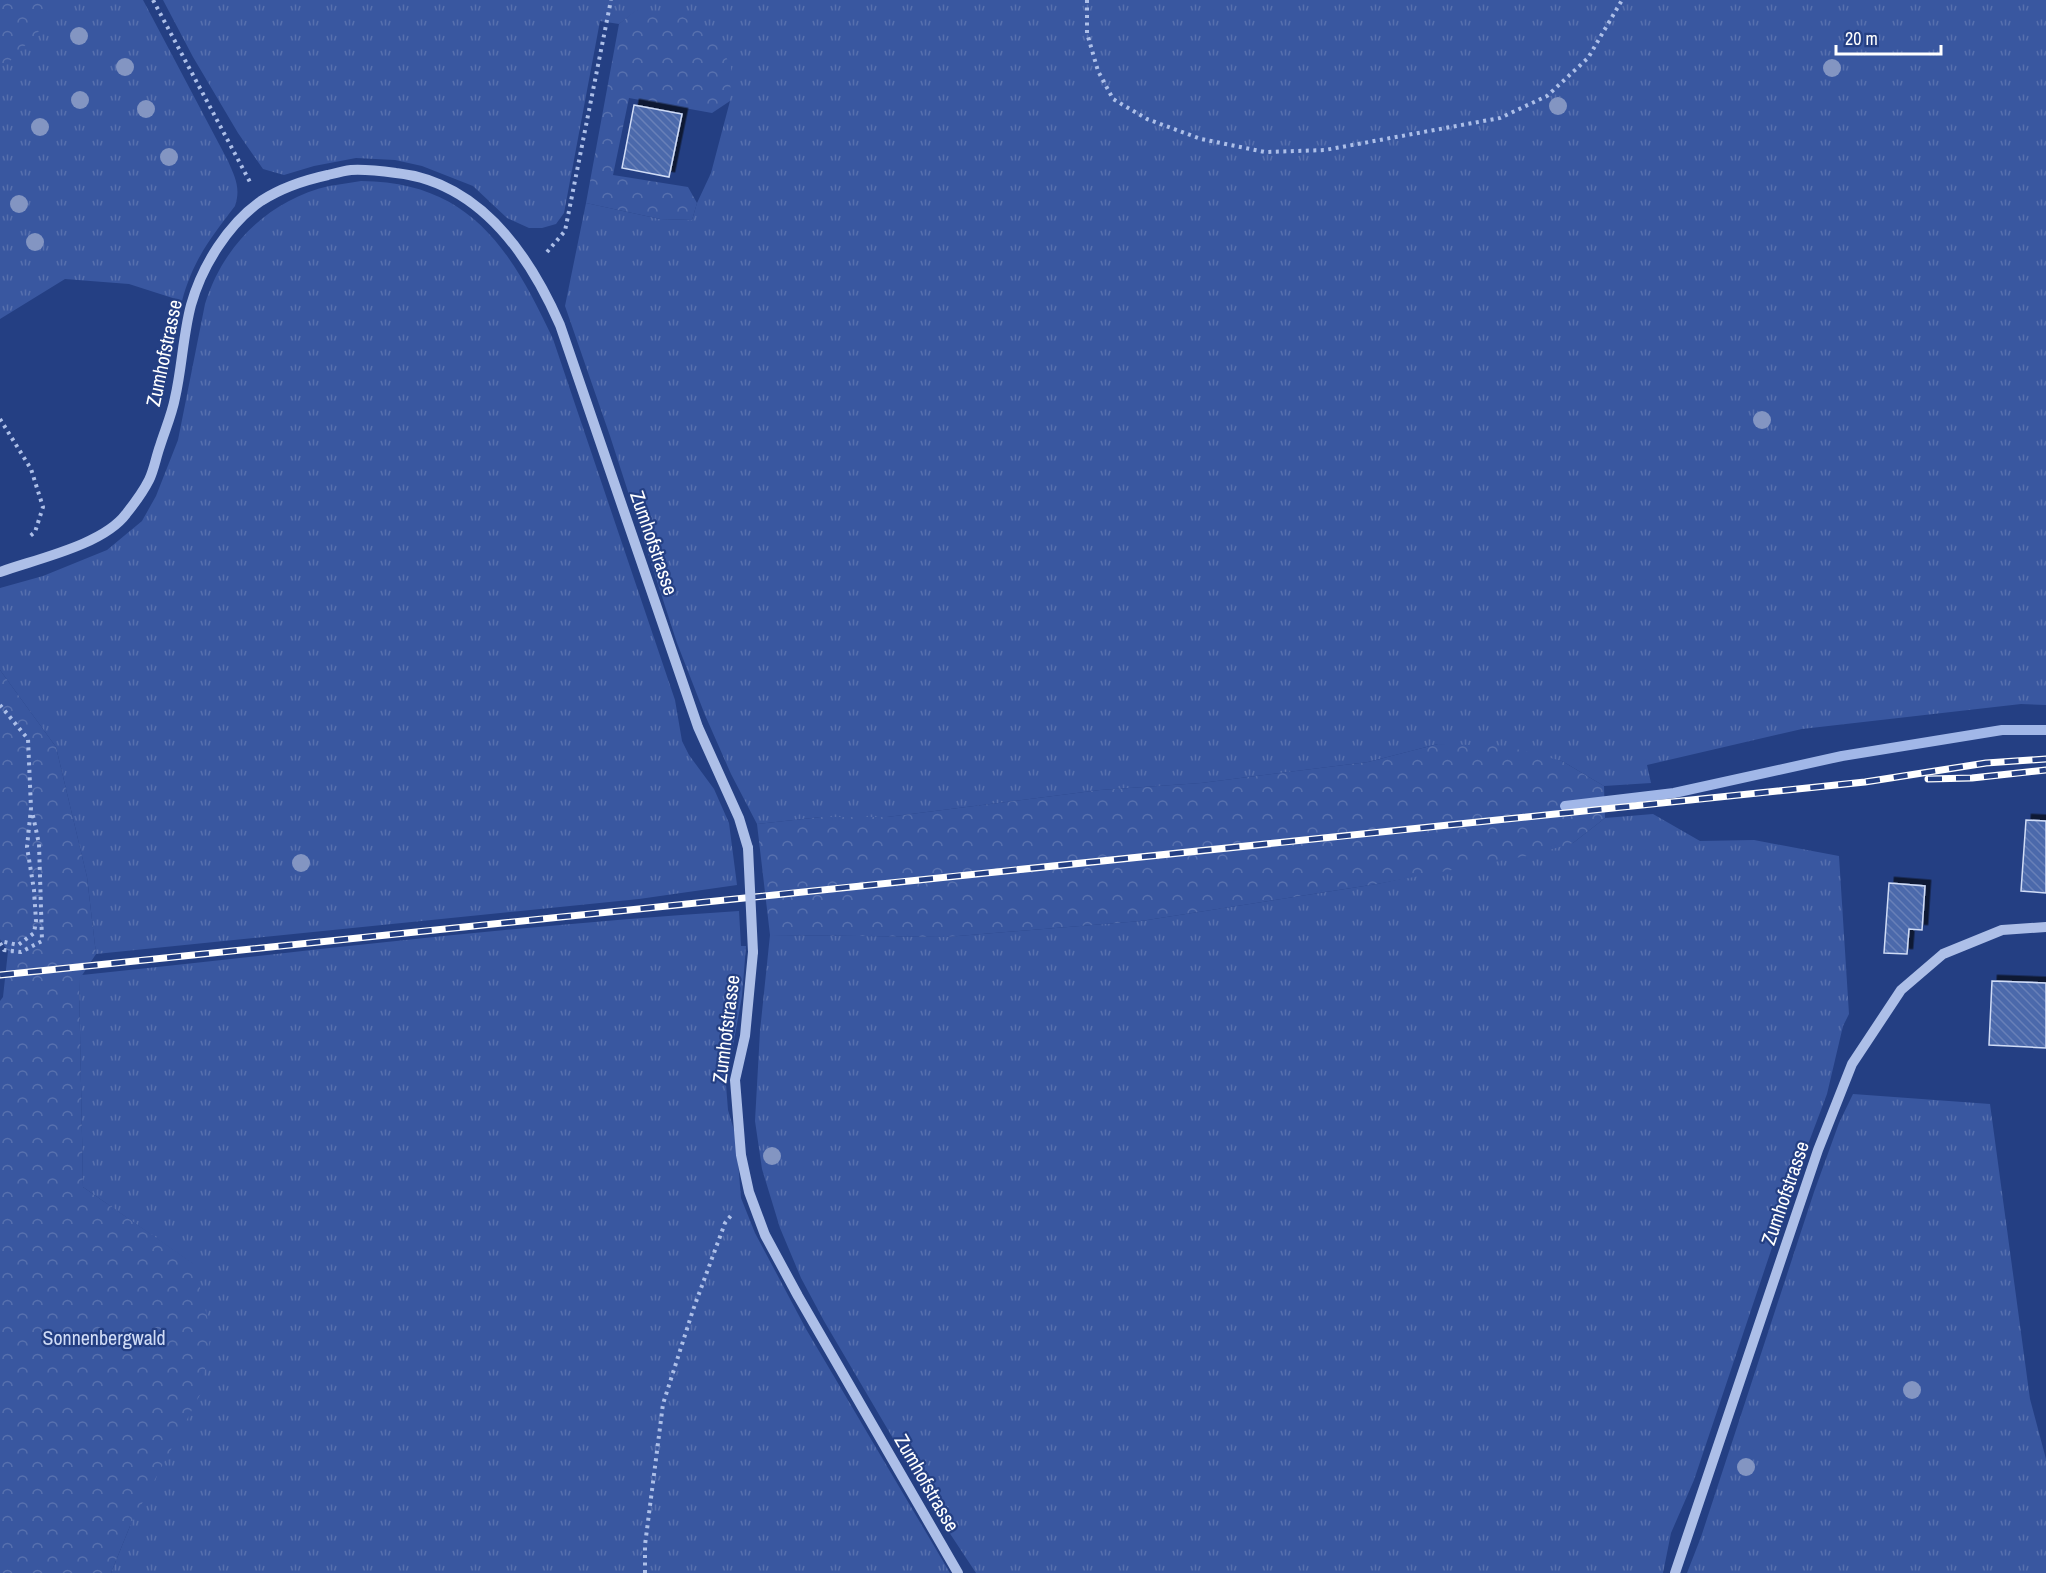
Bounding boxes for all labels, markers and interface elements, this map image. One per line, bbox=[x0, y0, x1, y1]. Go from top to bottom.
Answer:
scale bar bbox=[1836, 18, 1941, 56]
text: 20 m bbox=[1845, 26, 1878, 51]
street label: Zumhofstrasse bbox=[139, 297, 188, 409]
street label: Zumhofstrasse bbox=[624, 487, 685, 599]
street label: Zumhofstrasse bbox=[705, 973, 746, 1084]
street label: Zumhofstrasse bbox=[1754, 1137, 1815, 1249]
park label: Sonnenbergwald bbox=[42, 1324, 166, 1351]
street label: Zumhofstrasse bbox=[889, 1429, 966, 1536]

